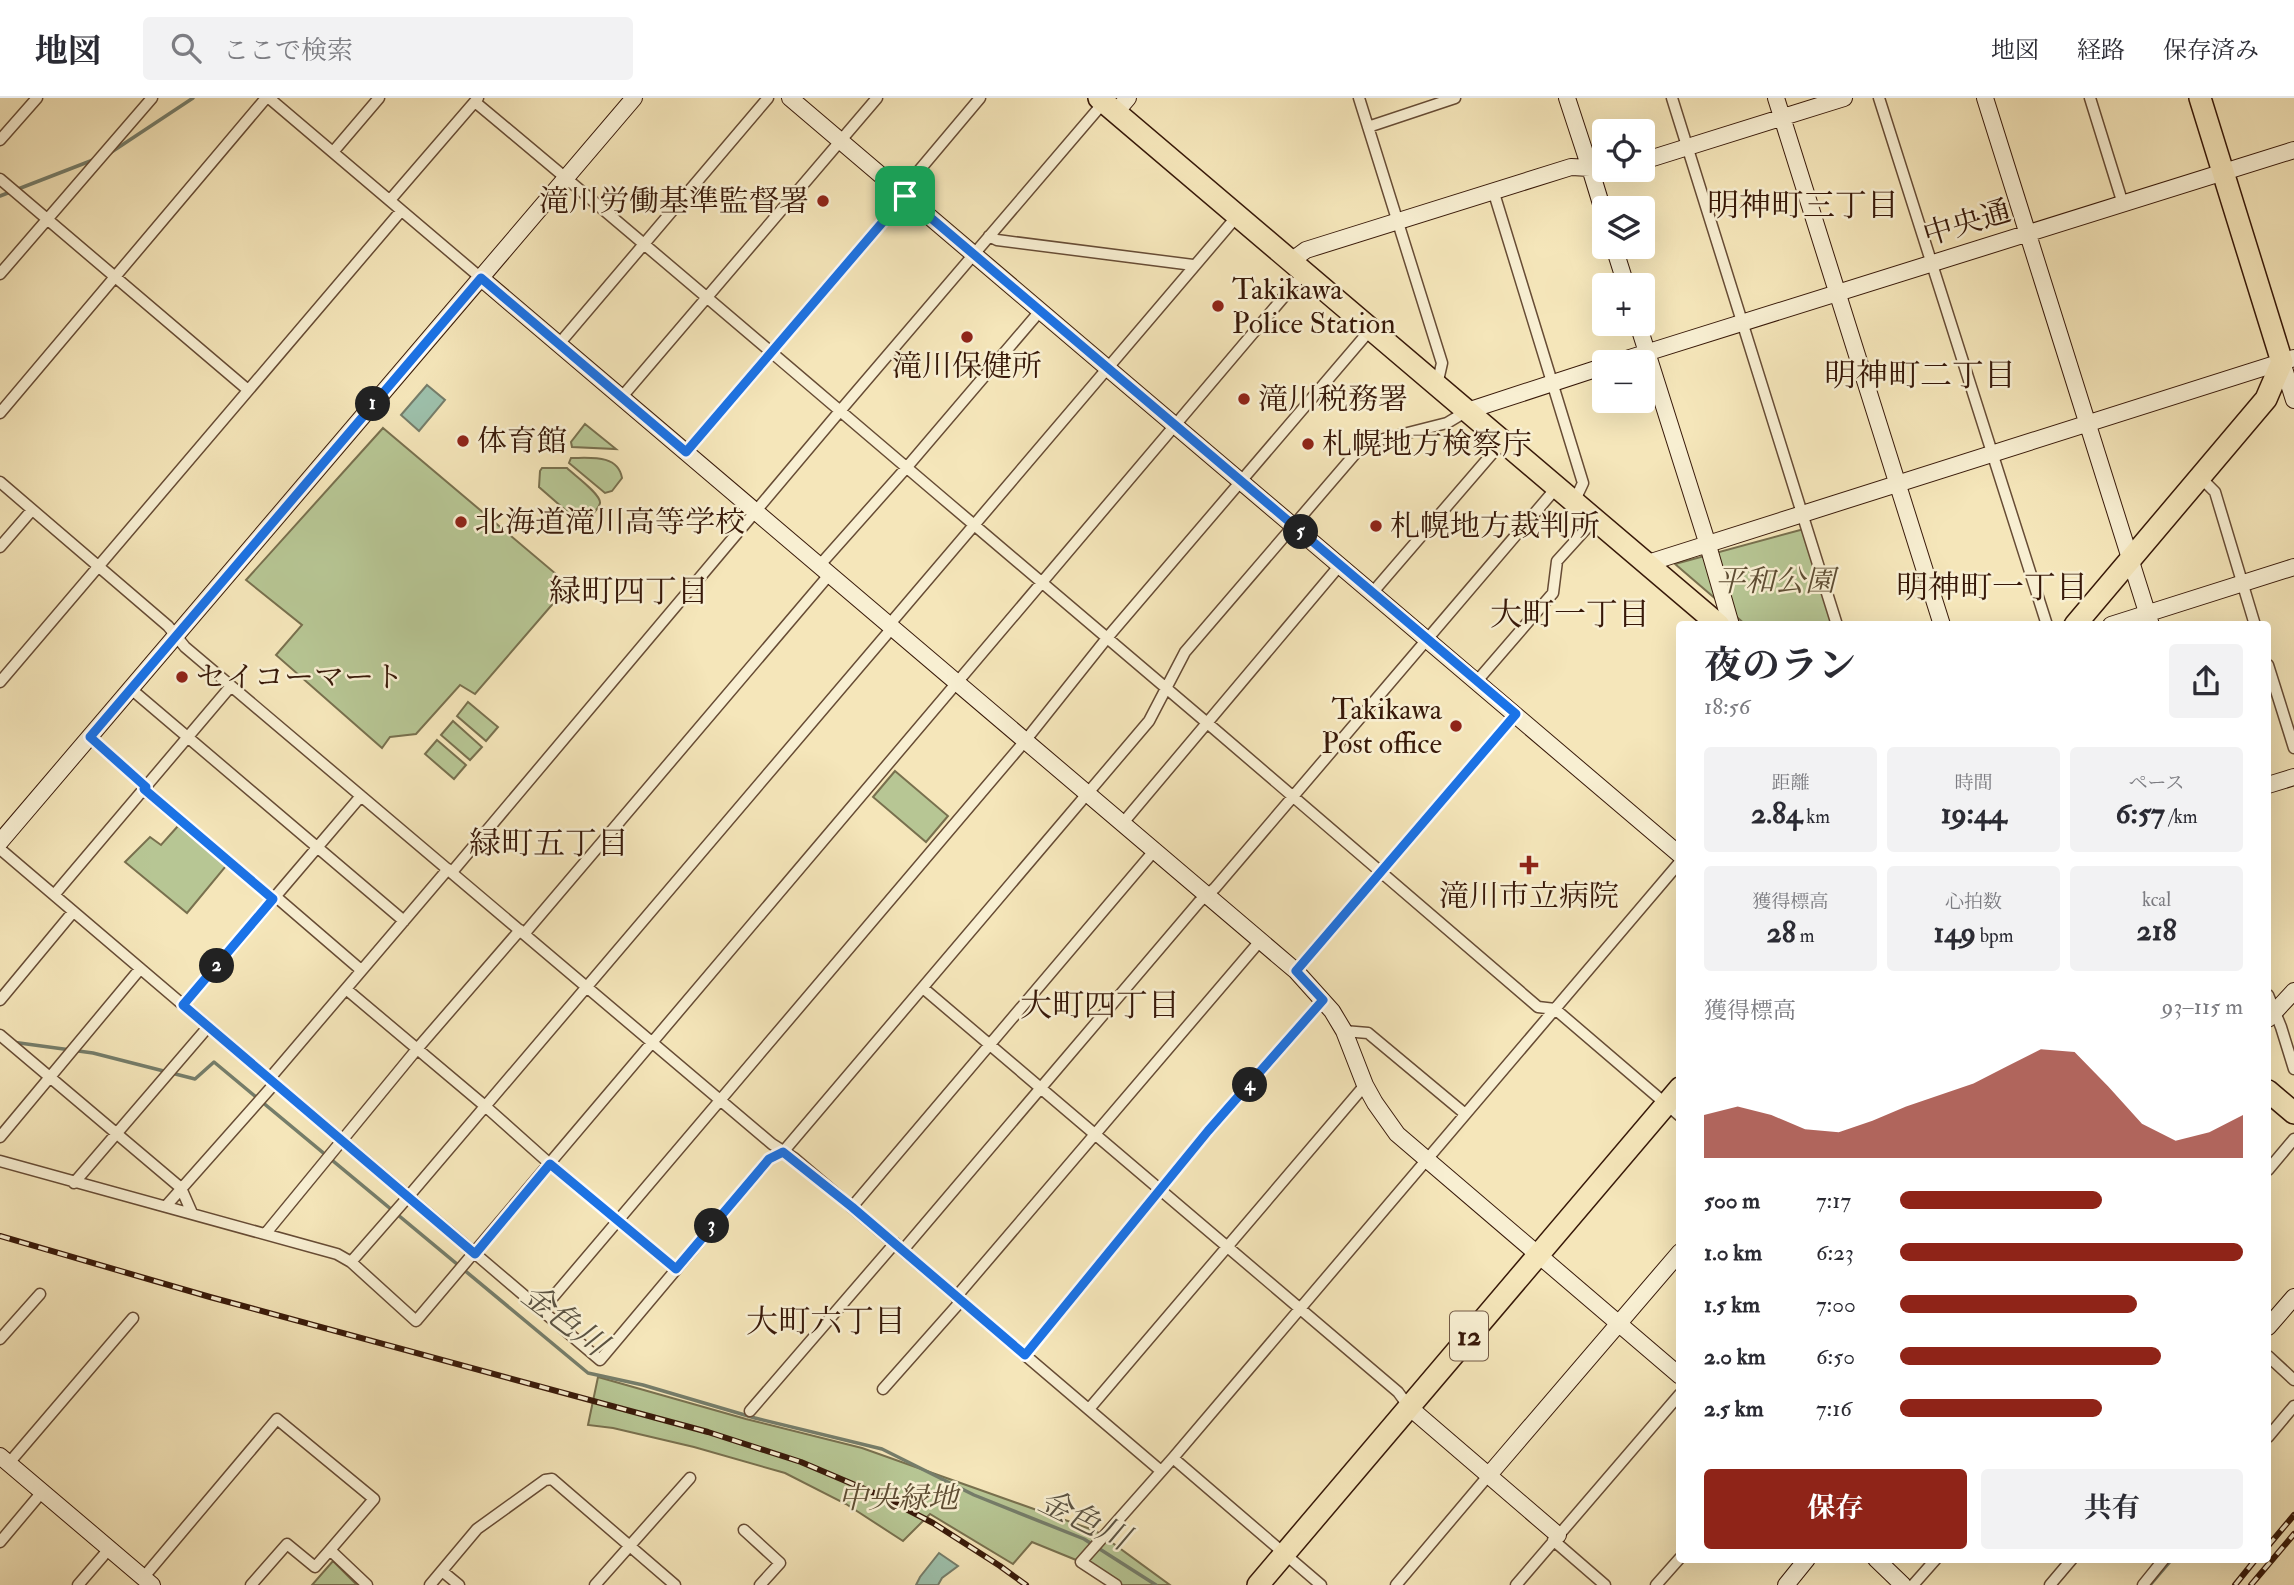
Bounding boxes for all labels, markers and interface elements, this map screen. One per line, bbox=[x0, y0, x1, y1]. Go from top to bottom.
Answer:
search box bbox=[143, 17, 633, 80]
icon: search bbox=[167, 29, 205, 67]
text: 地図 bbox=[35, 31, 101, 72]
text: ここで検索 bbox=[223, 35, 353, 67]
text: 地図 bbox=[1991, 35, 2039, 66]
text: 経路 bbox=[2077, 35, 2125, 66]
text: 保存済み bbox=[2163, 35, 2259, 66]
map controls bbox=[1592, 119, 1655, 413]
button: locate bbox=[1592, 119, 1655, 182]
pin bbox=[875, 166, 935, 226]
icon: arrive bbox=[886, 177, 924, 215]
place label: 滝川労働基準監督署 bbox=[539, 183, 809, 220]
district label: 明神町三丁目 bbox=[1707, 186, 1899, 226]
street label: 中央通 bbox=[1919, 192, 2015, 254]
marker: 滝川労働基準監督署 bbox=[815, 193, 831, 209]
button: layers bbox=[1592, 196, 1655, 259]
place label: Takikawa Police Station bbox=[1232, 271, 1396, 342]
button: + bbox=[1592, 273, 1655, 336]
marker: Takikawa Police Station bbox=[1210, 298, 1226, 314]
marker: 滝川保健所 bbox=[959, 329, 975, 345]
place label: 滝川保健所 bbox=[892, 348, 1042, 385]
button: − bbox=[1592, 350, 1655, 413]
district label: 明神町二丁目 bbox=[1824, 356, 2016, 396]
place label: 滝川税務署 bbox=[1258, 381, 1408, 418]
pin: 1 bbox=[356, 386, 390, 422]
text: 1 bbox=[369, 391, 376, 415]
marker: 滝川税務署 bbox=[1236, 391, 1252, 407]
place label: 体育館 bbox=[477, 423, 567, 460]
place label: 札幌地方検察庁 bbox=[1322, 426, 1532, 463]
marker: 体育館 bbox=[455, 433, 471, 449]
marker: 札幌地方検察庁 bbox=[1300, 436, 1316, 452]
place label: 北海道滝川高等学校 bbox=[475, 504, 745, 541]
place label: 札幌地方裁判所 bbox=[1390, 508, 1600, 545]
marker: 北海道滝川高等学校 bbox=[453, 514, 469, 530]
pin: 5 bbox=[1284, 514, 1318, 550]
marker: 札幌地方裁判所 bbox=[1368, 518, 1384, 534]
text: 5 bbox=[1296, 519, 1305, 543]
park label: 平和公園 bbox=[1715, 563, 1840, 600]
district label: 明神町一丁目 bbox=[1896, 568, 2088, 608]
district label: 緑町四丁目 bbox=[549, 572, 709, 612]
district label: 大町一丁目 bbox=[1490, 595, 1650, 635]
text: 夜のラン bbox=[1704, 642, 1856, 690]
button: share bbox=[2169, 644, 2243, 718]
place label: セイコーマート bbox=[196, 659, 404, 696]
marker: セイコーマート bbox=[174, 669, 190, 685]
place label: Takikawa Post office bbox=[1321, 691, 1443, 762]
text: 18:56 bbox=[1704, 692, 1750, 721]
marker: Takikawa Post office bbox=[1448, 718, 1464, 734]
text: 距離 bbox=[1771, 771, 1810, 795]
text: 時間 bbox=[1954, 771, 1993, 795]
text: ペース bbox=[2128, 771, 2185, 795]
text: 2.84 bbox=[1751, 795, 1802, 832]
text: 19:44 bbox=[1941, 795, 2006, 832]
text: 6:57 bbox=[2115, 795, 2165, 832]
text: km bbox=[1802, 805, 1830, 829]
text: /km bbox=[2165, 805, 2198, 829]
district label: 緑町五丁目 bbox=[469, 824, 629, 864]
marker: 滝川市立病院 bbox=[1519, 855, 1539, 875]
place label: 滝川市立病院 bbox=[1439, 878, 1619, 915]
text: kcal bbox=[2142, 888, 2171, 912]
text: 獲得標高 bbox=[1752, 890, 1829, 914]
text: 心拍数 bbox=[1945, 890, 2002, 914]
text: 218 bbox=[2137, 912, 2177, 949]
text: 28 bbox=[1766, 914, 1796, 951]
text: 149 bbox=[1934, 914, 1976, 951]
text: m bbox=[1796, 924, 1815, 948]
text: bpm bbox=[1976, 924, 2013, 948]
pin: 2 bbox=[200, 948, 234, 984]
text: 2 bbox=[212, 953, 221, 977]
district label: 大町四丁目 bbox=[1020, 986, 1180, 1026]
text: 93–115 m bbox=[2162, 992, 2243, 1021]
text: 獲得標高 bbox=[1704, 996, 1796, 1025]
pin: 4 bbox=[1232, 1068, 1268, 1102]
text: 4 bbox=[1244, 1072, 1255, 1096]
text: 500 m bbox=[1704, 1186, 1760, 1215]
text: 7:17 bbox=[1816, 1186, 1851, 1215]
pin: 3 bbox=[694, 1208, 730, 1244]
text: 3 bbox=[708, 1213, 715, 1237]
text: 1.0 km bbox=[1704, 1238, 1762, 1267]
text: 6:23 bbox=[1816, 1238, 1854, 1267]
water label: 金色川 bbox=[514, 1275, 617, 1367]
text: 1.5 km bbox=[1704, 1290, 1760, 1319]
text: 7:00 bbox=[1816, 1290, 1856, 1319]
district label: 大町六丁目 bbox=[746, 1302, 906, 1342]
road number: 12 bbox=[1450, 1312, 1488, 1360]
text: 2.0 km bbox=[1704, 1342, 1766, 1371]
text: 6:50 bbox=[1816, 1342, 1855, 1371]
text: 2.5 km bbox=[1704, 1394, 1764, 1423]
text: 7:16 bbox=[1816, 1394, 1852, 1423]
button: 保存 bbox=[1704, 1469, 1967, 1549]
button: 共有 bbox=[1981, 1469, 2243, 1549]
park label: 中央緑地 bbox=[838, 1480, 961, 1517]
water label: 金色川 bbox=[1032, 1481, 1139, 1560]

